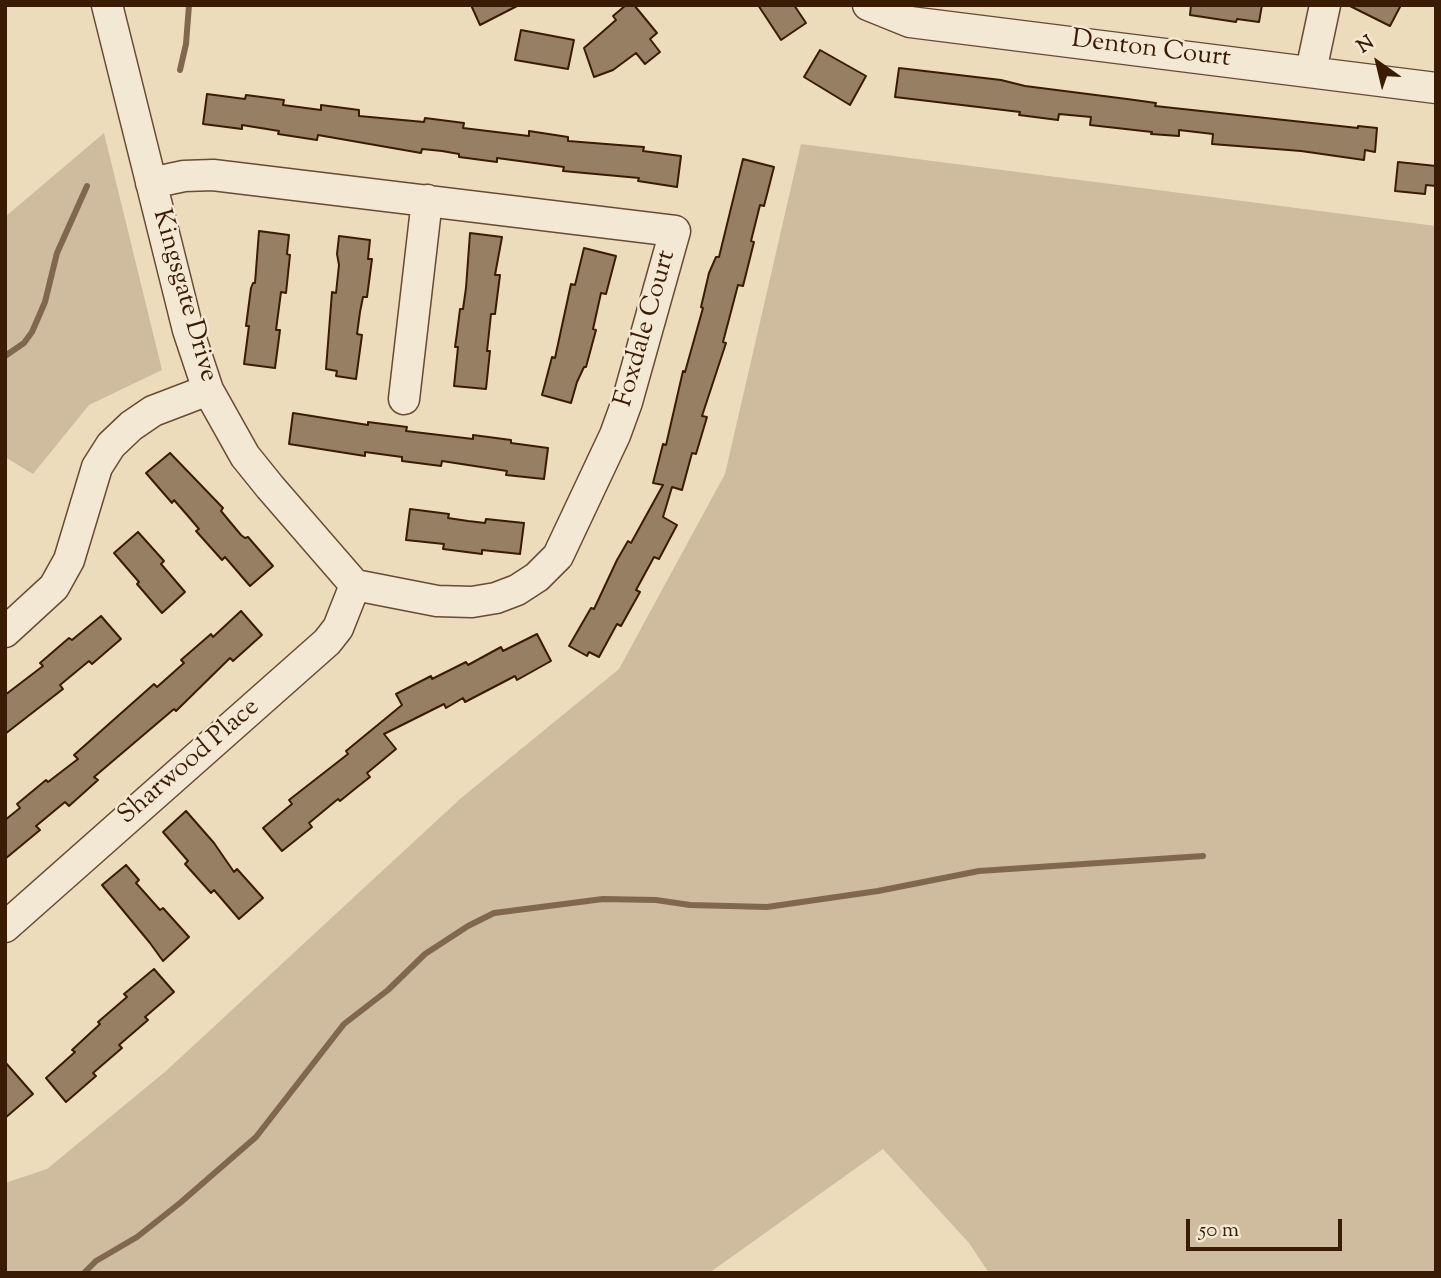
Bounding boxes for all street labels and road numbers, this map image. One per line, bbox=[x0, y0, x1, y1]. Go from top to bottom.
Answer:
street label: Denton Court bbox=[1070, 26, 1232, 76]
street label: Kingsgate Drive bbox=[144, 206, 222, 386]
street label: Foxdale Court bbox=[610, 247, 684, 411]
street label: Sharwood Place bbox=[113, 693, 267, 833]

